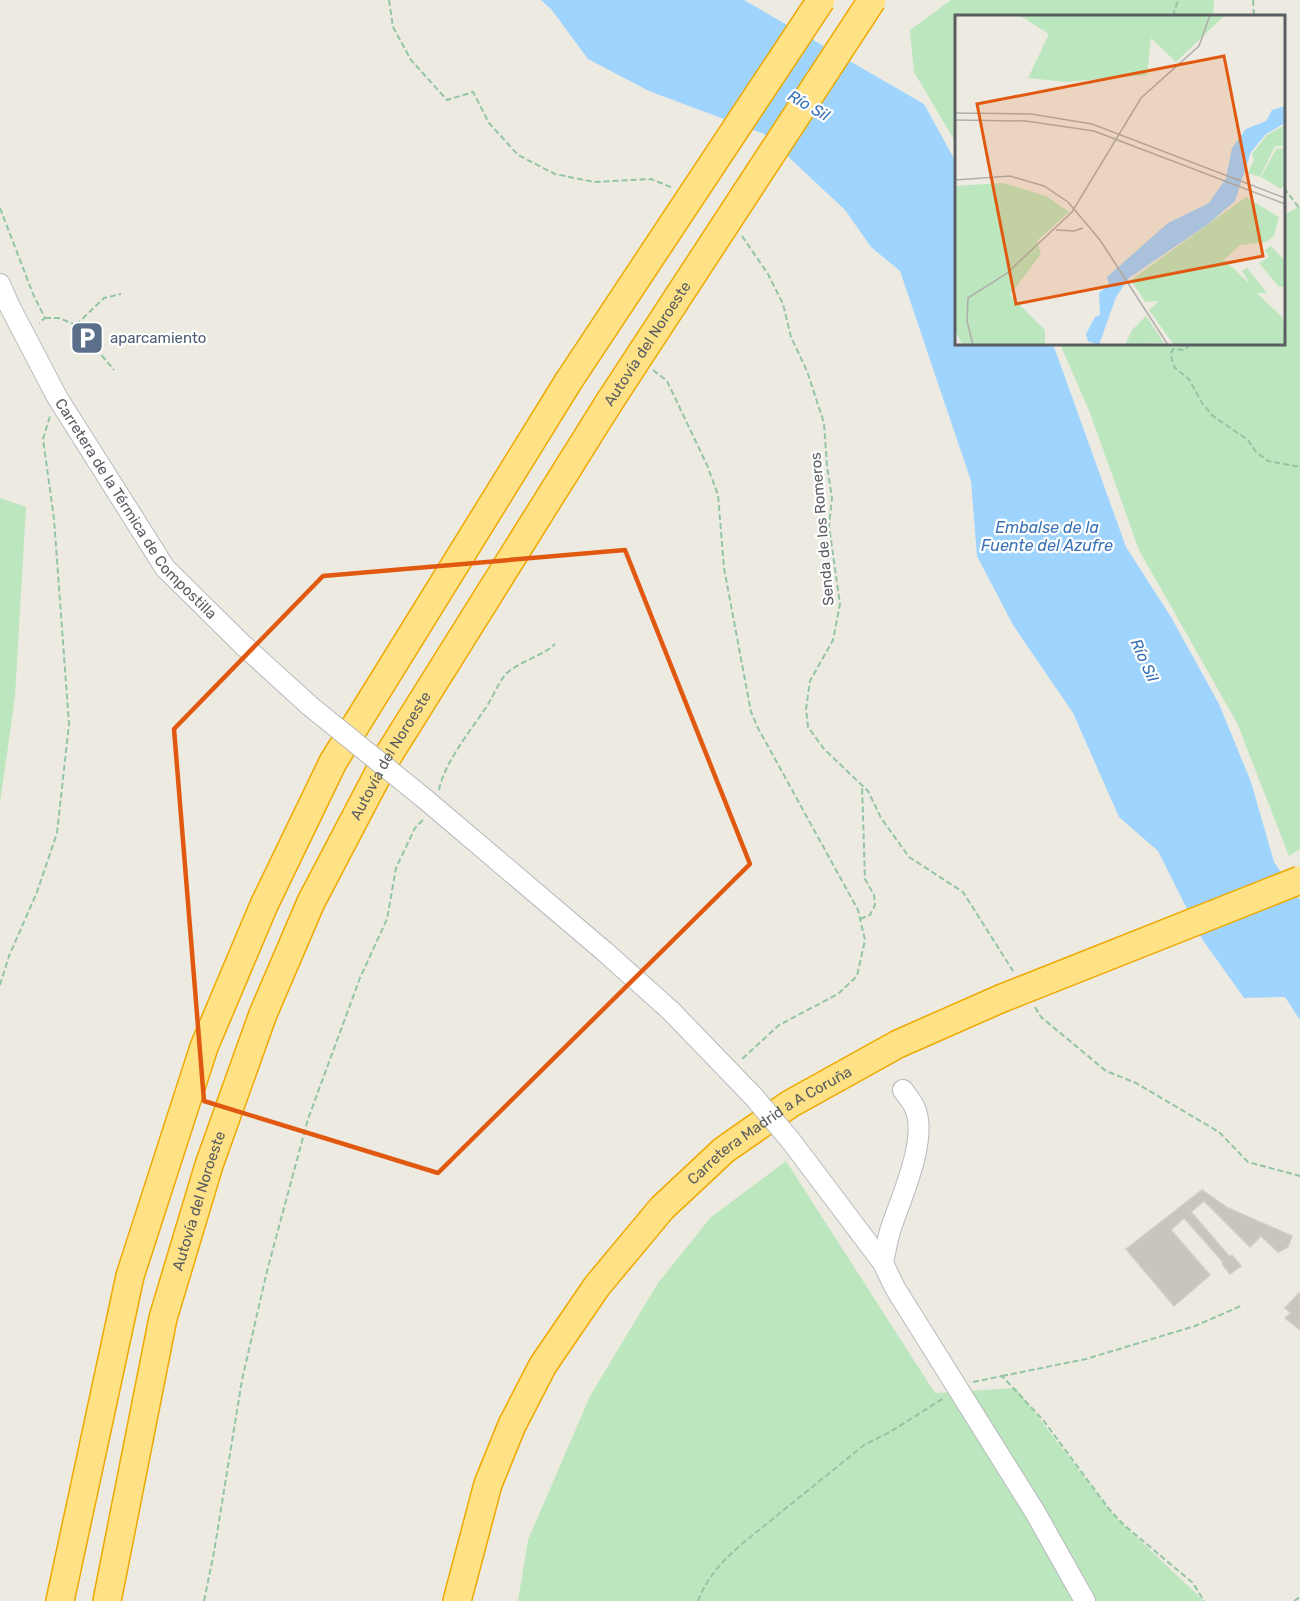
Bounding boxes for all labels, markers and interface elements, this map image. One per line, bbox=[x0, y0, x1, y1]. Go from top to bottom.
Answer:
inset map bbox=[955, 15, 1285, 345]
water label: Río Sil bbox=[784, 86, 834, 126]
street label: Autovía del Noroeste bbox=[600, 278, 695, 410]
parking icon: aparcamiento bbox=[69, 320, 105, 356]
place label: aparcamiento bbox=[110, 329, 206, 347]
street label: Carretera de la Térmica de Compostilla bbox=[51, 395, 220, 623]
street label: Senda de los Romeros bbox=[806, 451, 838, 607]
water label: Embalse de la Fuente del Azufre bbox=[981, 518, 1113, 555]
water label: Río Sil bbox=[1127, 636, 1163, 686]
street label: Autovía del Noroeste bbox=[347, 688, 435, 823]
street label: Carretera Madrid a A Coruña bbox=[684, 1062, 855, 1188]
street label: Autovía del Noroeste bbox=[169, 1129, 229, 1273]

